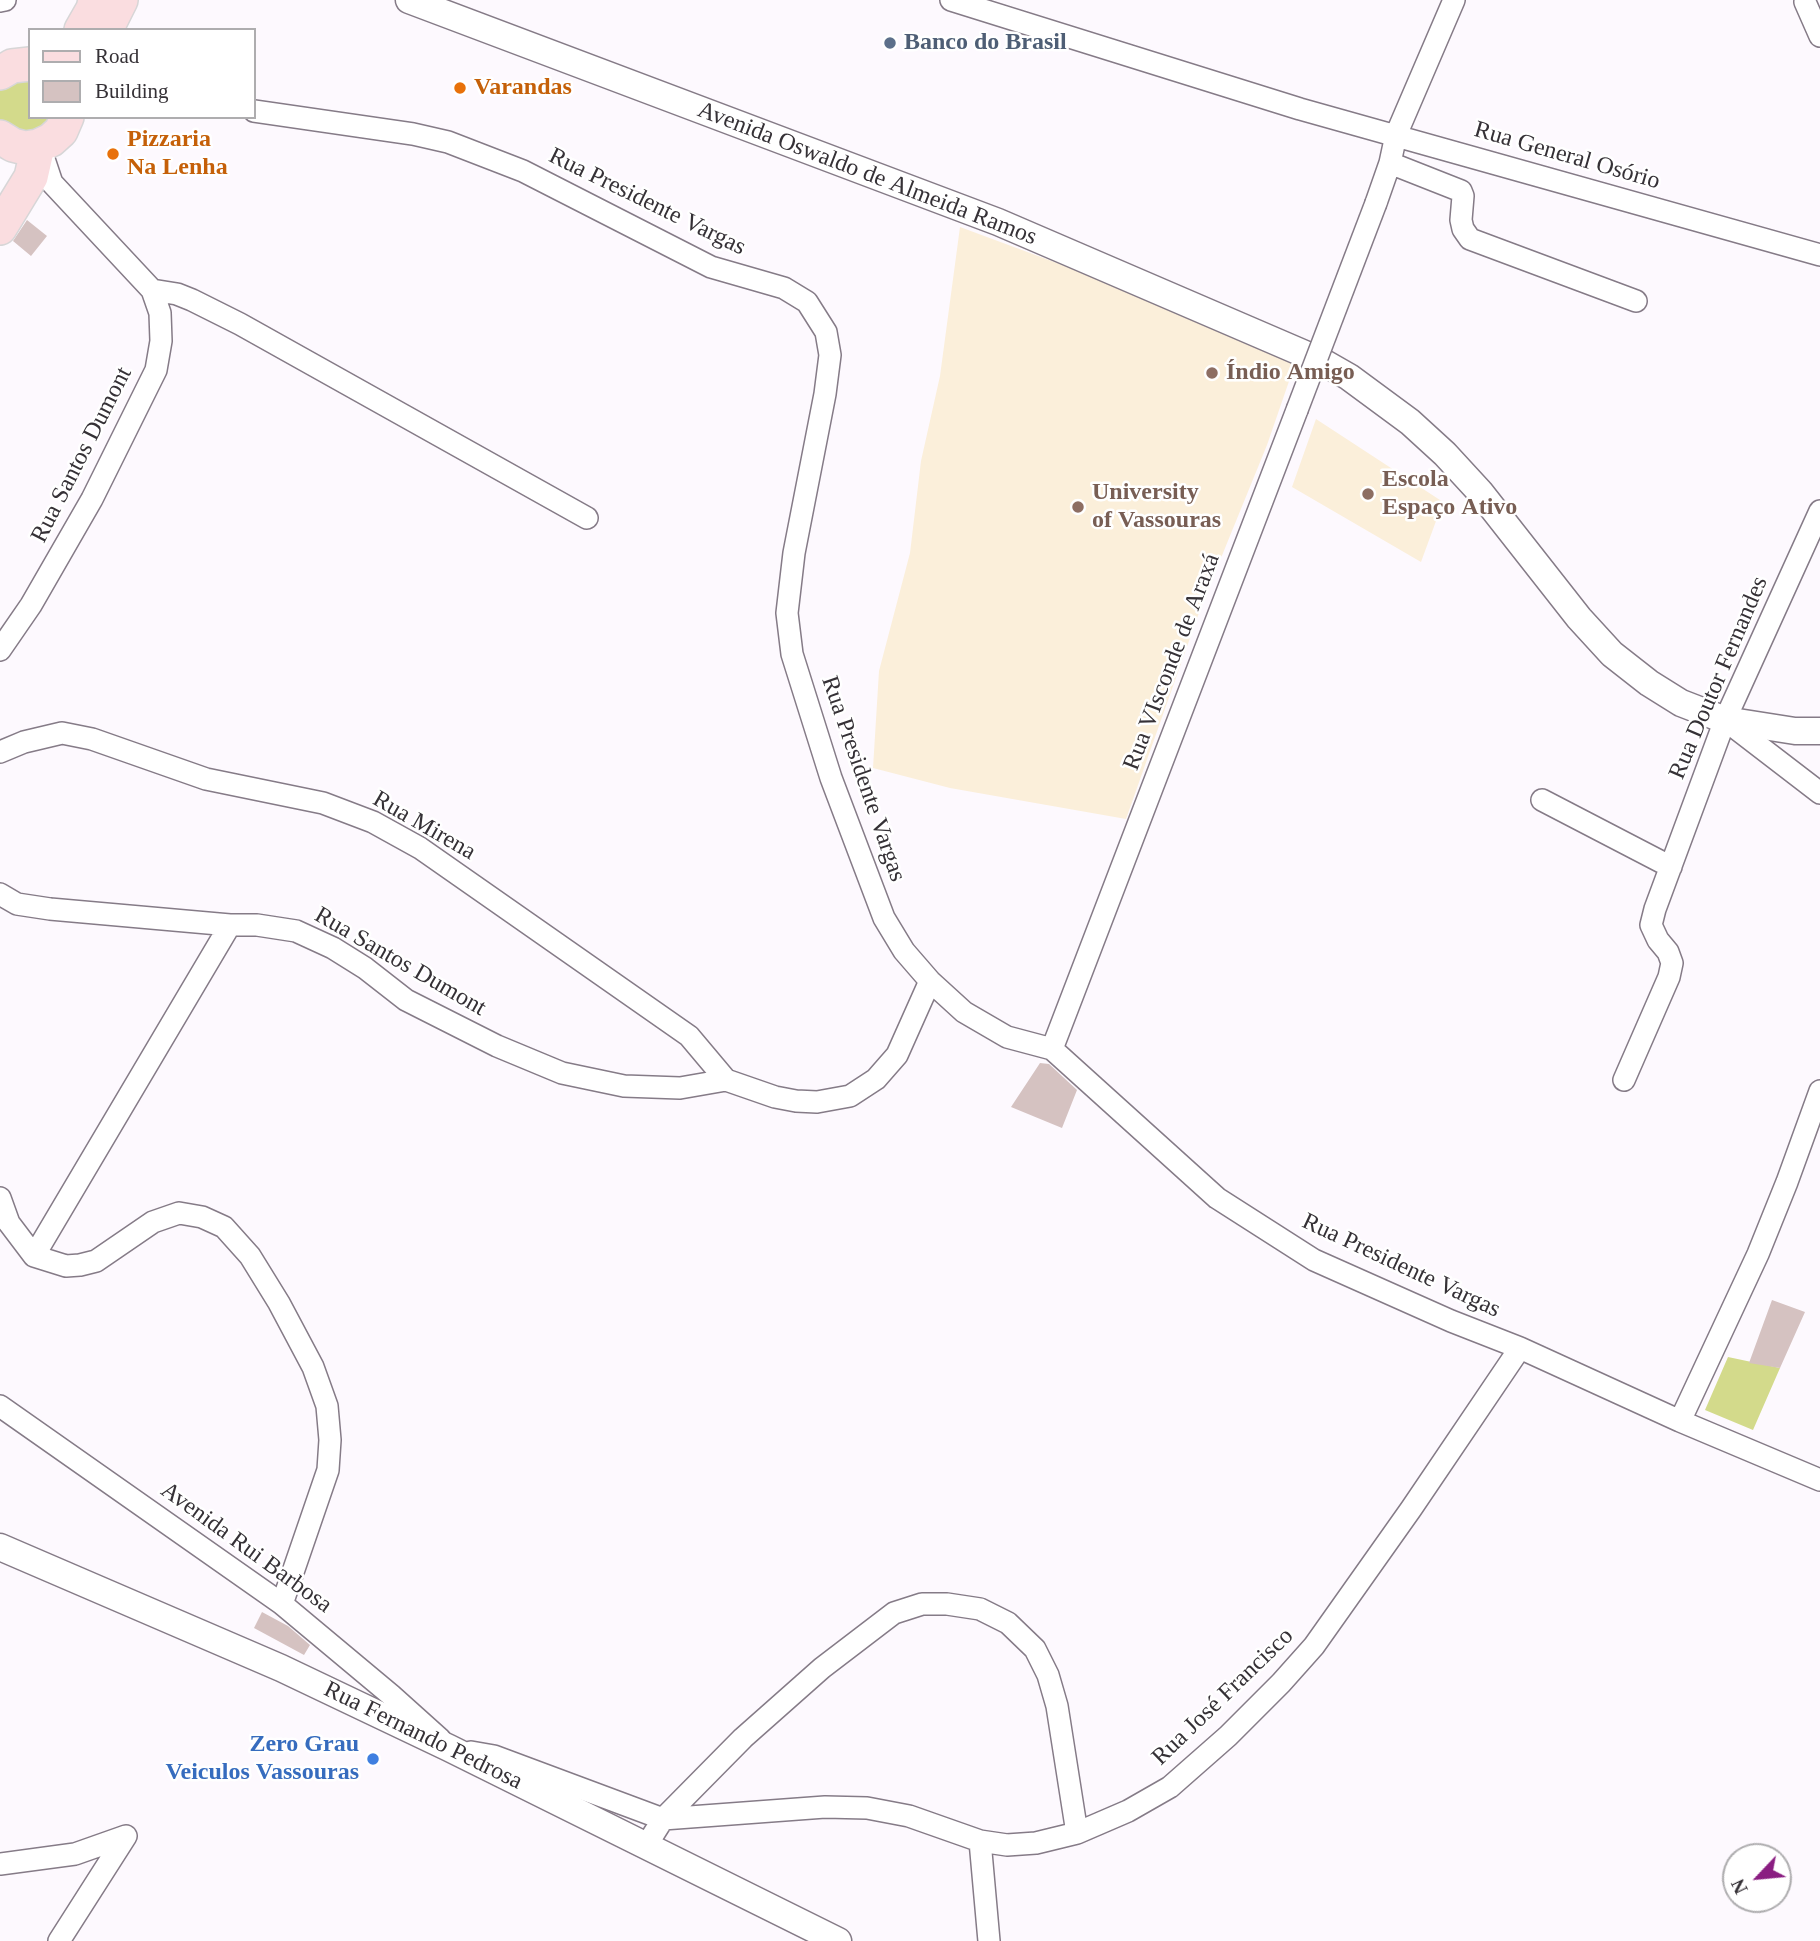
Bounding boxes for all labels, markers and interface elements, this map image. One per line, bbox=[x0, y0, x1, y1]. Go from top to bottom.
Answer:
legend bbox=[28, 28, 256, 119]
place label: Banco do Brasil bbox=[904, 29, 1067, 57]
marker: Banco do Brasil bbox=[882, 35, 898, 51]
text: Road bbox=[95, 44, 139, 68]
place label: Varandas bbox=[474, 74, 572, 102]
text: Building bbox=[95, 79, 169, 103]
marker: Varandas bbox=[452, 80, 468, 96]
street label: Avenida Oswaldo de Almeida Ramos bbox=[693, 96, 1041, 252]
street label: Rua General Osório bbox=[1471, 116, 1663, 196]
place label: Pizzaria Na Lenha bbox=[127, 126, 228, 182]
street label: Rua Presidente Vargas bbox=[544, 142, 750, 262]
marker: Pizzaria Na Lenha bbox=[105, 146, 121, 162]
place label: Índio Amigo bbox=[1226, 359, 1355, 387]
street label: Rua Santos Dumont bbox=[25, 362, 139, 548]
marker: Índio Amigo bbox=[1204, 365, 1220, 381]
place label: Escola Espaço Ativo bbox=[1382, 466, 1517, 522]
place label: University of Vassouras bbox=[1092, 479, 1221, 535]
marker: Escola Espaço Ativo bbox=[1360, 486, 1376, 502]
marker: University of Vassouras bbox=[1070, 499, 1086, 515]
street label: Rua VIsconde de Araxá bbox=[1117, 550, 1227, 774]
street label: Rua Doutor Fernandes bbox=[1663, 572, 1775, 784]
street label: Rua Presidente Vargas bbox=[814, 672, 912, 886]
street label: Rua Mirena bbox=[367, 785, 481, 867]
street label: Rua Santos Dumont bbox=[309, 901, 491, 1023]
street label: Rua Presidente Vargas bbox=[1297, 1207, 1505, 1325]
street label: Avenida Rui Barbosa bbox=[155, 1476, 337, 1620]
street label: Rua José Francisco bbox=[1146, 1622, 1300, 1772]
street label: Rua Fernando Pedrosa bbox=[319, 1675, 527, 1797]
place label: Zero Grau Veiculos Vassouras bbox=[165, 1731, 359, 1787]
marker: Zero Grau Veiculos Vassouras bbox=[365, 1751, 381, 1767]
north arrow bbox=[1722, 1843, 1792, 1913]
text: N bbox=[1727, 1876, 1752, 1897]

